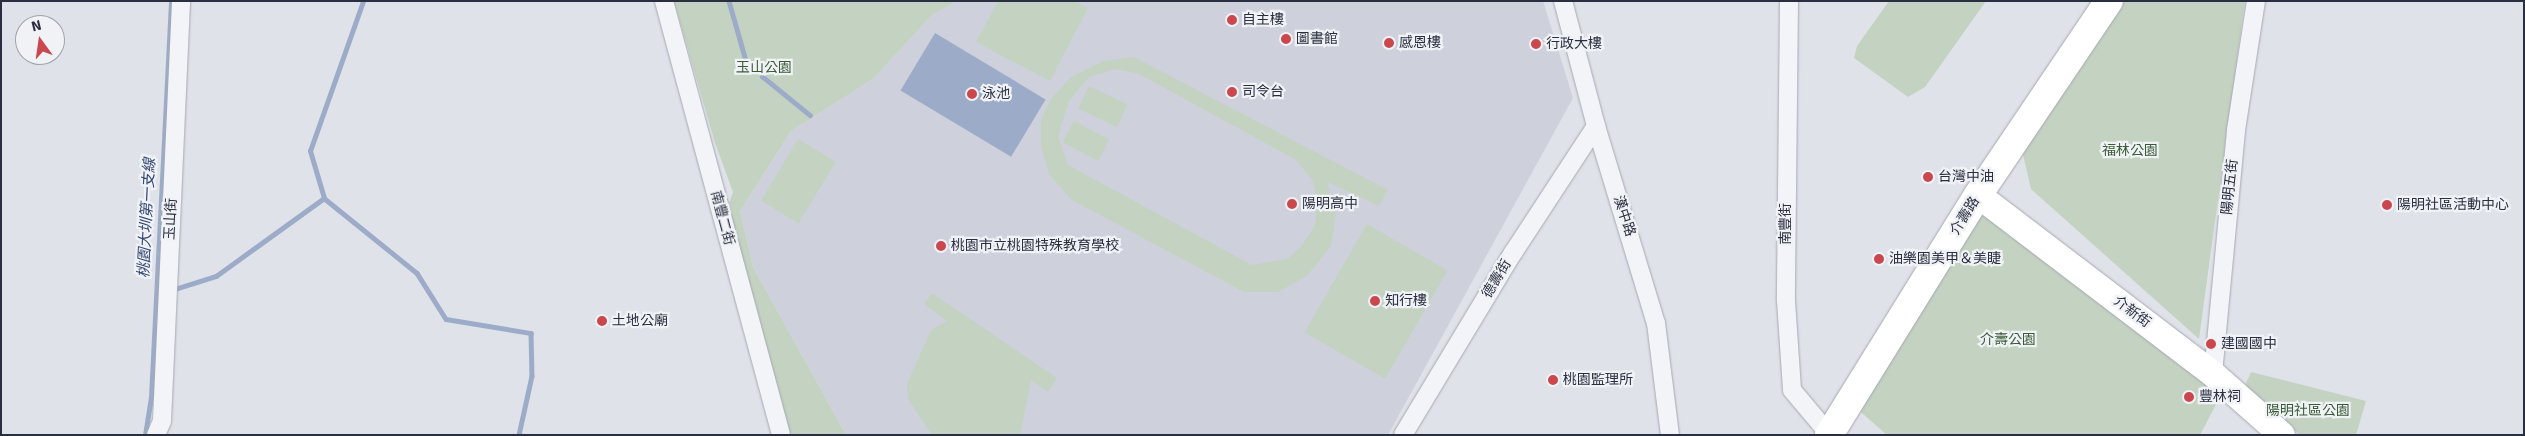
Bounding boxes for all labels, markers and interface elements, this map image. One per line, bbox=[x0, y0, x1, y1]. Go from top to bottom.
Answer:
place label: 自主樓 bbox=[1242, 12, 1284, 28]
marker: 自主樓 bbox=[1226, 14, 1238, 26]
north arrow bbox=[15, 15, 65, 65]
text: N bbox=[30, 17, 43, 35]
place label: 圖書館 bbox=[1296, 31, 1338, 47]
marker: 圖書館 bbox=[1280, 33, 1292, 45]
place label: 感恩樓 bbox=[1399, 35, 1441, 51]
place label: 行政大樓 bbox=[1546, 36, 1602, 52]
marker: 感恩樓 bbox=[1383, 37, 1395, 49]
marker: 行政大樓 bbox=[1530, 38, 1542, 50]
park label: 玉山公園 bbox=[736, 60, 792, 76]
place label: 司令台 bbox=[1242, 84, 1284, 100]
place label: 泳池 bbox=[982, 86, 1010, 102]
marker: 司令台 bbox=[1226, 86, 1238, 98]
marker: 泳池 bbox=[966, 88, 978, 100]
park label: 福林公園 bbox=[2102, 143, 2158, 159]
water label: 桃園大圳第一支線 bbox=[135, 158, 159, 278]
street label: 陽明五街 bbox=[2219, 158, 2241, 216]
place label: 台灣中油 bbox=[1938, 169, 1994, 185]
marker: 台灣中油 bbox=[1922, 171, 1934, 183]
street label: 南豐二街 bbox=[707, 189, 737, 247]
street label: 漢中路 bbox=[1610, 193, 1638, 239]
street label: 介壽路 bbox=[1947, 194, 1983, 238]
place label: 陽明高中 bbox=[1302, 196, 1358, 212]
place label: 陽明社區活動中心 bbox=[2397, 197, 2509, 213]
street label: 玉山街 bbox=[162, 198, 180, 240]
marker: 陽明高中 bbox=[1286, 198, 1298, 210]
marker: 陽明社區活動中心 bbox=[2381, 199, 2393, 211]
street label: 南豐街 bbox=[1778, 203, 1794, 245]
place label: 桃園市立桃園特殊教育學校 bbox=[951, 238, 1119, 254]
marker: 桃園市立桃園特殊教育學校 bbox=[935, 240, 947, 252]
place label: 油樂園美甲＆美睫 bbox=[1889, 251, 2001, 267]
marker: 油樂園美甲＆美睫 bbox=[1873, 253, 1885, 265]
street label: 德壽街 bbox=[1479, 257, 1515, 301]
place label: 知行樓 bbox=[1385, 293, 1427, 309]
street label: 介新街 bbox=[2110, 293, 2154, 331]
marker: 知行樓 bbox=[1369, 295, 1381, 307]
place label: 土地公廟 bbox=[612, 313, 668, 329]
marker: 土地公廟 bbox=[596, 315, 608, 327]
park label: 介壽公園 bbox=[1980, 332, 2036, 348]
place label: 建國國中 bbox=[2221, 336, 2277, 352]
marker: 建國國中 bbox=[2205, 338, 2217, 350]
place label: 桃園監理所 bbox=[1563, 372, 1633, 388]
marker: 桃園監理所 bbox=[1547, 374, 1559, 386]
place label: 豐林祠 bbox=[2199, 389, 2241, 405]
marker: 豐林祠 bbox=[2183, 391, 2195, 403]
park label: 陽明社區公園 bbox=[2266, 403, 2350, 419]

